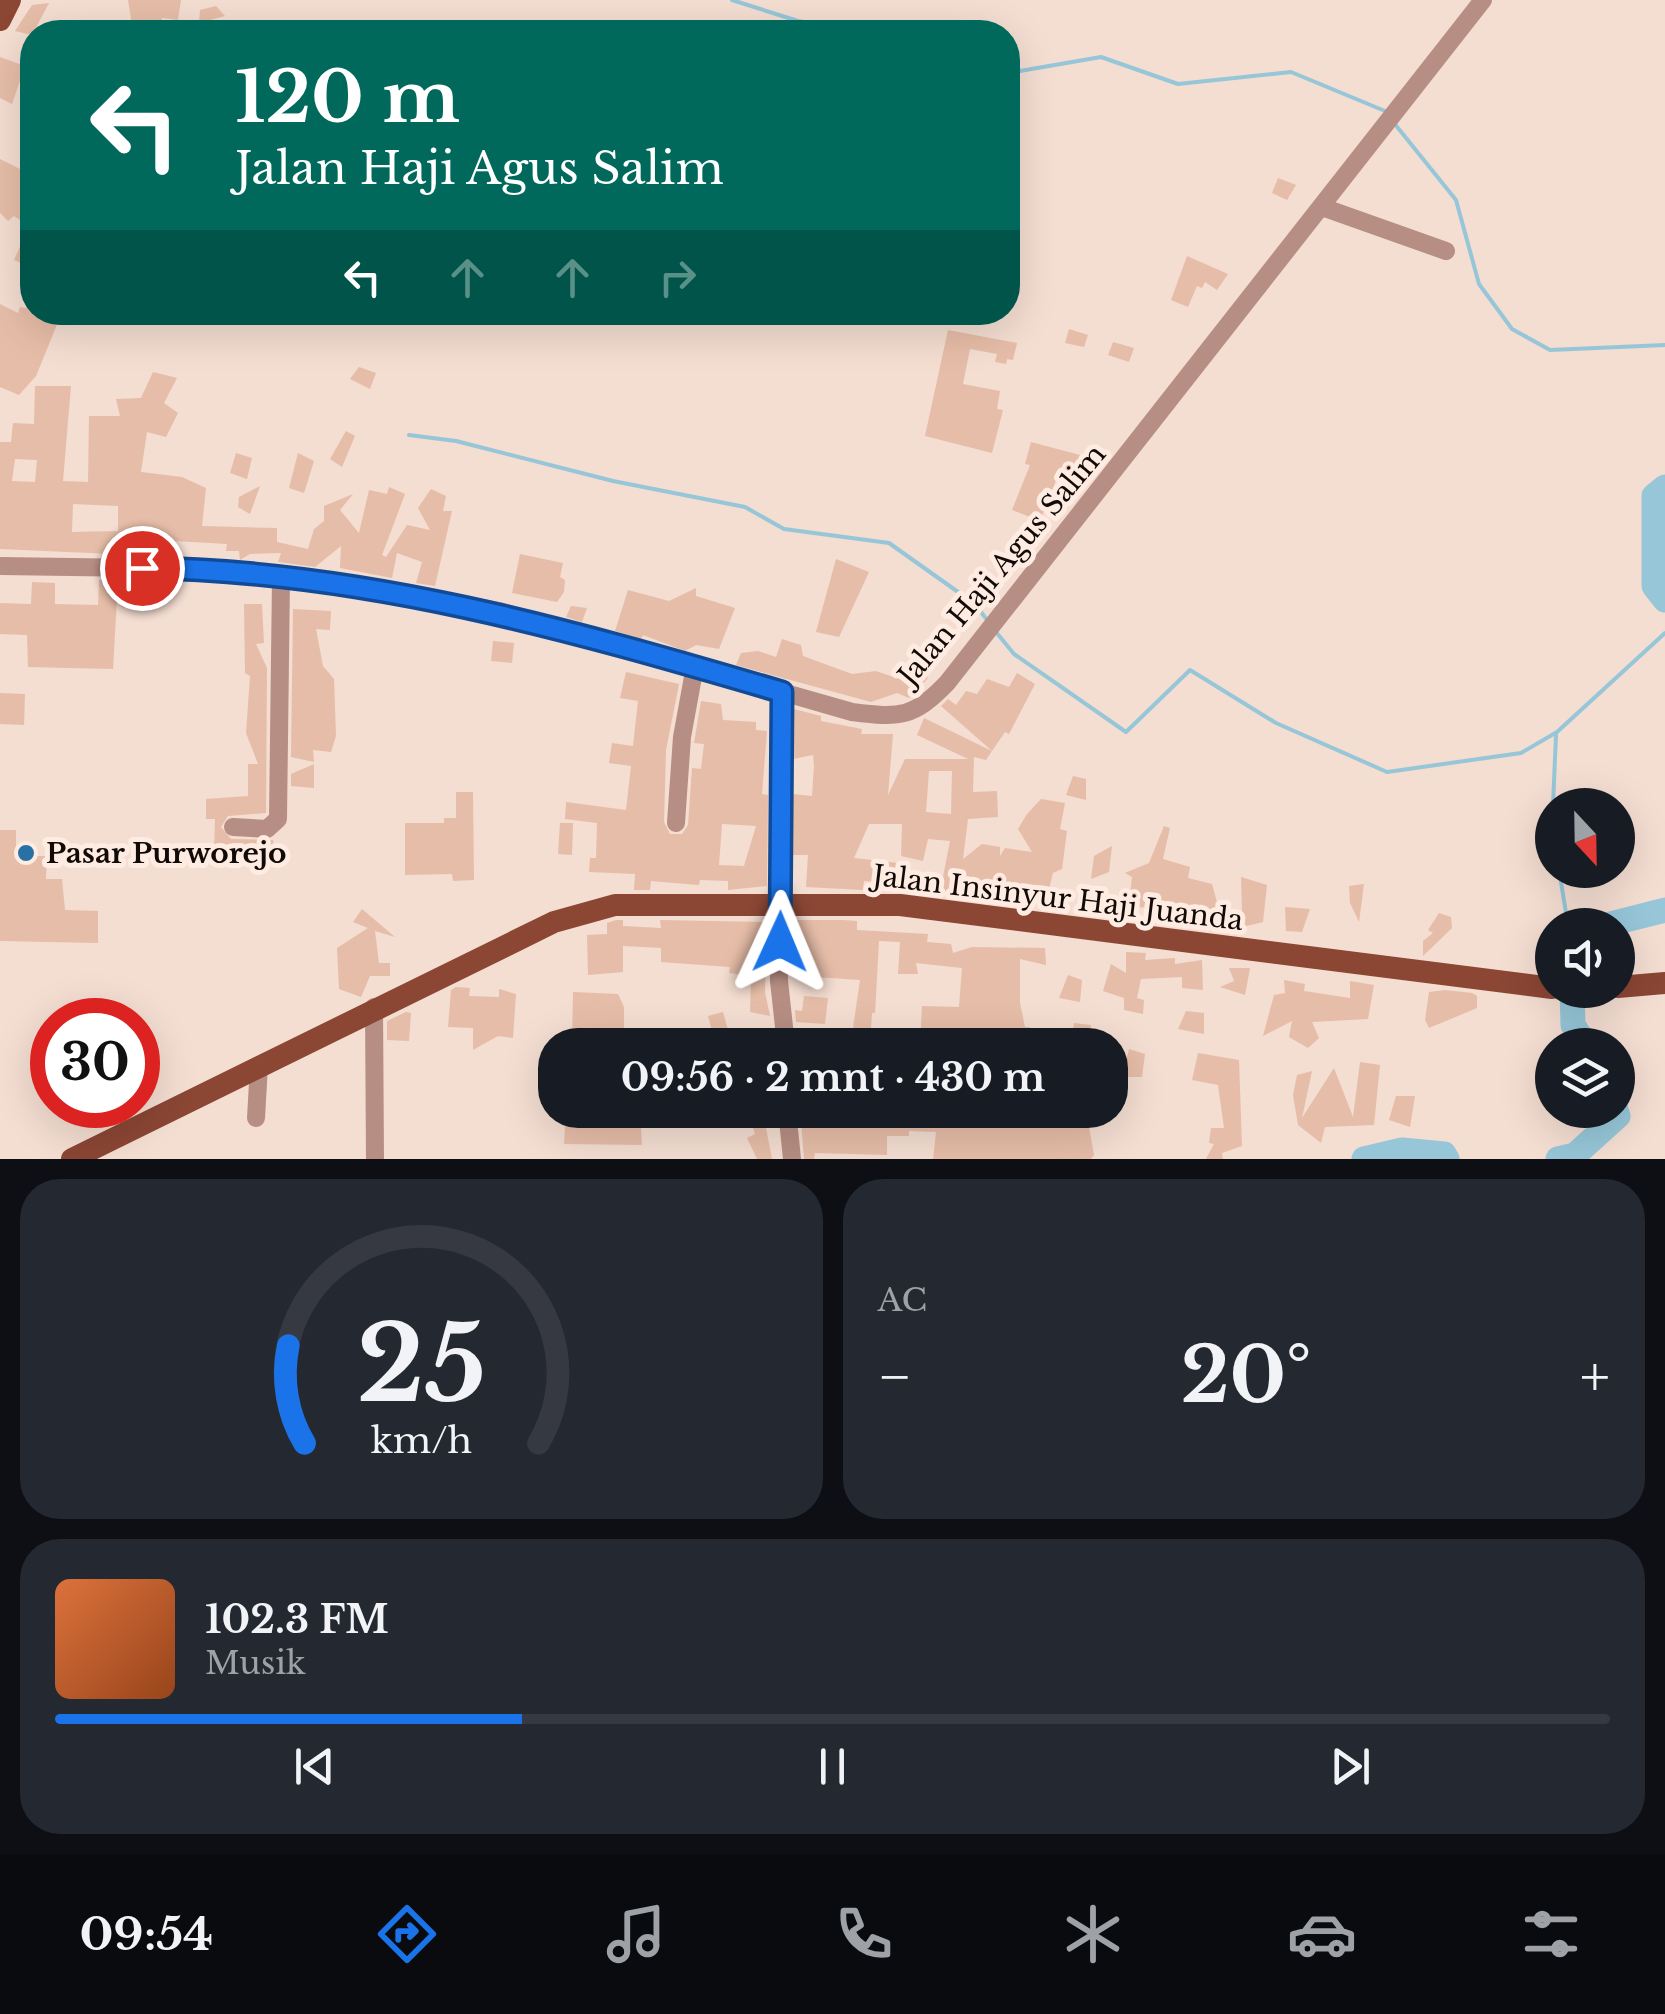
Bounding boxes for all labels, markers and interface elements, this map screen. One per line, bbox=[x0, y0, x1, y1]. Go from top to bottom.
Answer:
text: 120 m bbox=[235, 54, 460, 141]
icon: left bbox=[70, 60, 200, 190]
text: Jalan Haji Agus Salim bbox=[235, 140, 724, 196]
icon: left bbox=[335, 250, 390, 305]
icon: ahead bbox=[440, 250, 495, 305]
icon: ahead bbox=[545, 250, 600, 305]
icon: right bbox=[650, 250, 705, 305]
street label: Jalan Haji Agus Salim bbox=[888, 437, 1113, 696]
pin bbox=[100, 526, 185, 611]
icon: arrive bbox=[115, 541, 170, 596]
north arrow bbox=[1535, 788, 1635, 888]
map controls bbox=[1535, 788, 1635, 1128]
place label: Pasar Purworejo bbox=[46, 836, 287, 871]
marker: Pasar Purworejo bbox=[15, 842, 37, 864]
street label: Jalan Insinyur Haji Juanda bbox=[867, 857, 1246, 938]
position arrow bbox=[728, 890, 832, 994]
button: sound bbox=[1535, 908, 1635, 1008]
speed limit sign: 30 bbox=[30, 998, 160, 1128]
button: layers bbox=[1535, 1028, 1635, 1128]
text: 09:56 · 2 mnt · 430 m bbox=[621, 1054, 1045, 1101]
text: AC bbox=[878, 1280, 927, 1320]
text: 25 bbox=[356, 1300, 486, 1429]
text: 20° bbox=[1181, 1329, 1311, 1422]
text: − bbox=[878, 1343, 912, 1411]
text: + bbox=[1580, 1343, 1610, 1411]
text: km/h bbox=[371, 1418, 472, 1463]
text: 102.3 FM bbox=[205, 1596, 389, 1643]
text: Musik bbox=[205, 1643, 306, 1683]
icon: previous bbox=[287, 1739, 342, 1794]
icon: pause bbox=[805, 1739, 860, 1794]
icon: next bbox=[1323, 1739, 1378, 1794]
icon: directions bbox=[372, 1899, 442, 1969]
icon: music bbox=[601, 1899, 671, 1969]
icon: phone bbox=[829, 1899, 899, 1969]
icon: climate bbox=[1058, 1899, 1128, 1969]
icon: car bbox=[1287, 1899, 1357, 1969]
icon: filters bbox=[1516, 1899, 1586, 1969]
text: 09:54 bbox=[79, 1906, 213, 1962]

